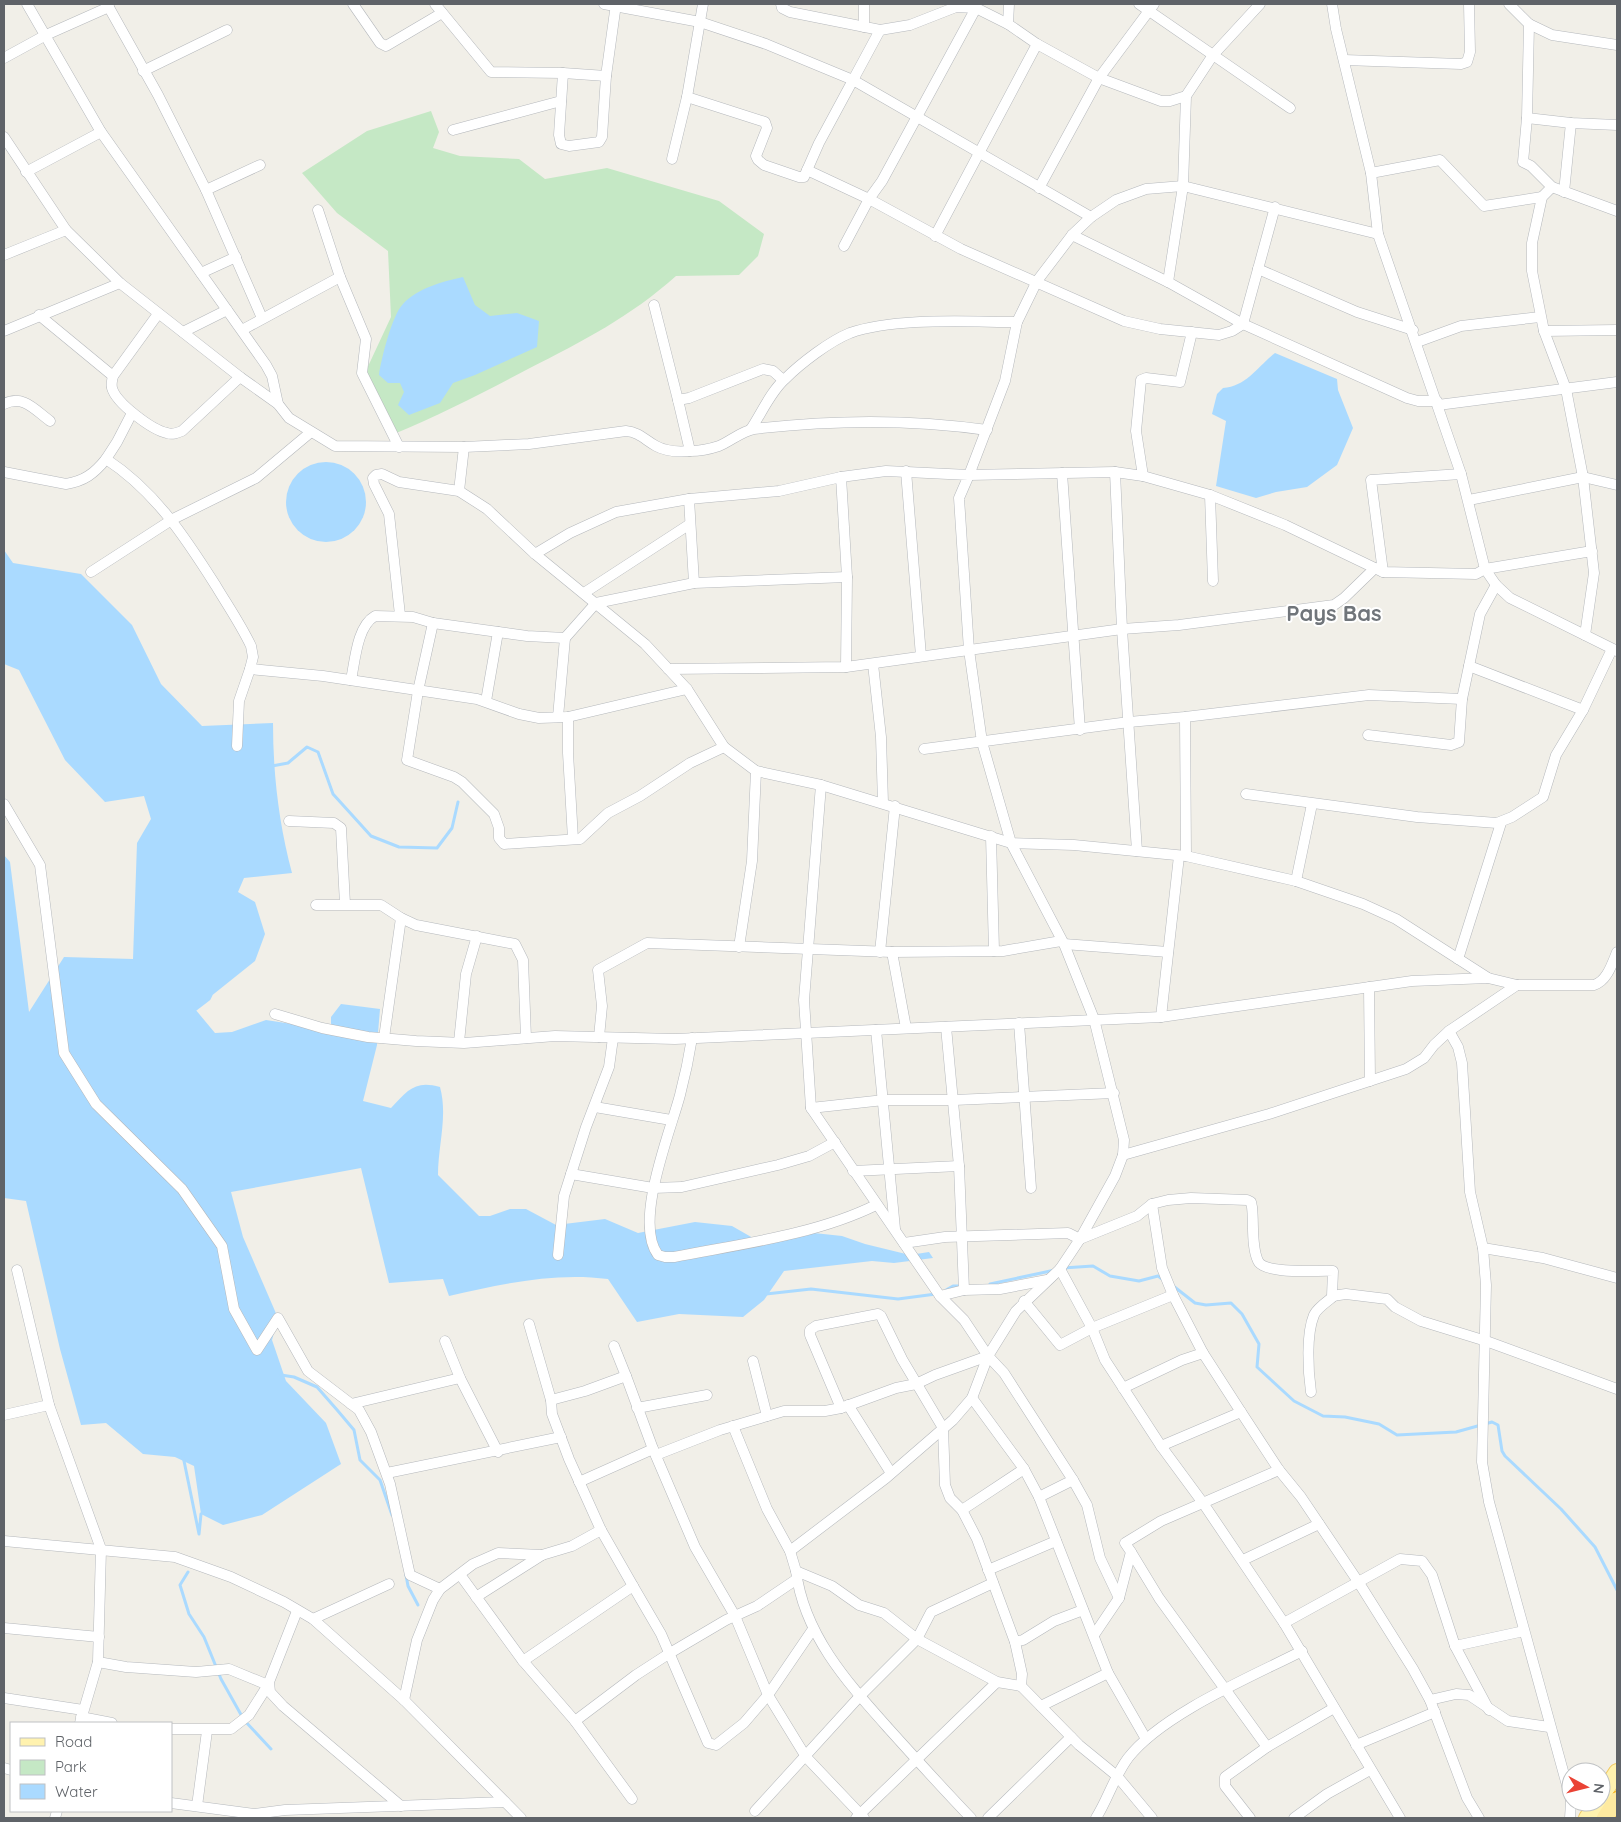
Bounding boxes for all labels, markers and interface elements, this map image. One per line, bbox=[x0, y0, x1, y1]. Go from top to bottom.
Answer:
district label: Pays Bas bbox=[1286, 599, 1382, 627]
legend bbox=[10, 1722, 172, 1812]
text: Road bbox=[55, 1732, 92, 1751]
text: Park bbox=[55, 1757, 87, 1776]
north arrow bbox=[1561, 1762, 1611, 1812]
text: Water bbox=[55, 1782, 98, 1801]
text: N bbox=[1589, 1782, 1608, 1795]

